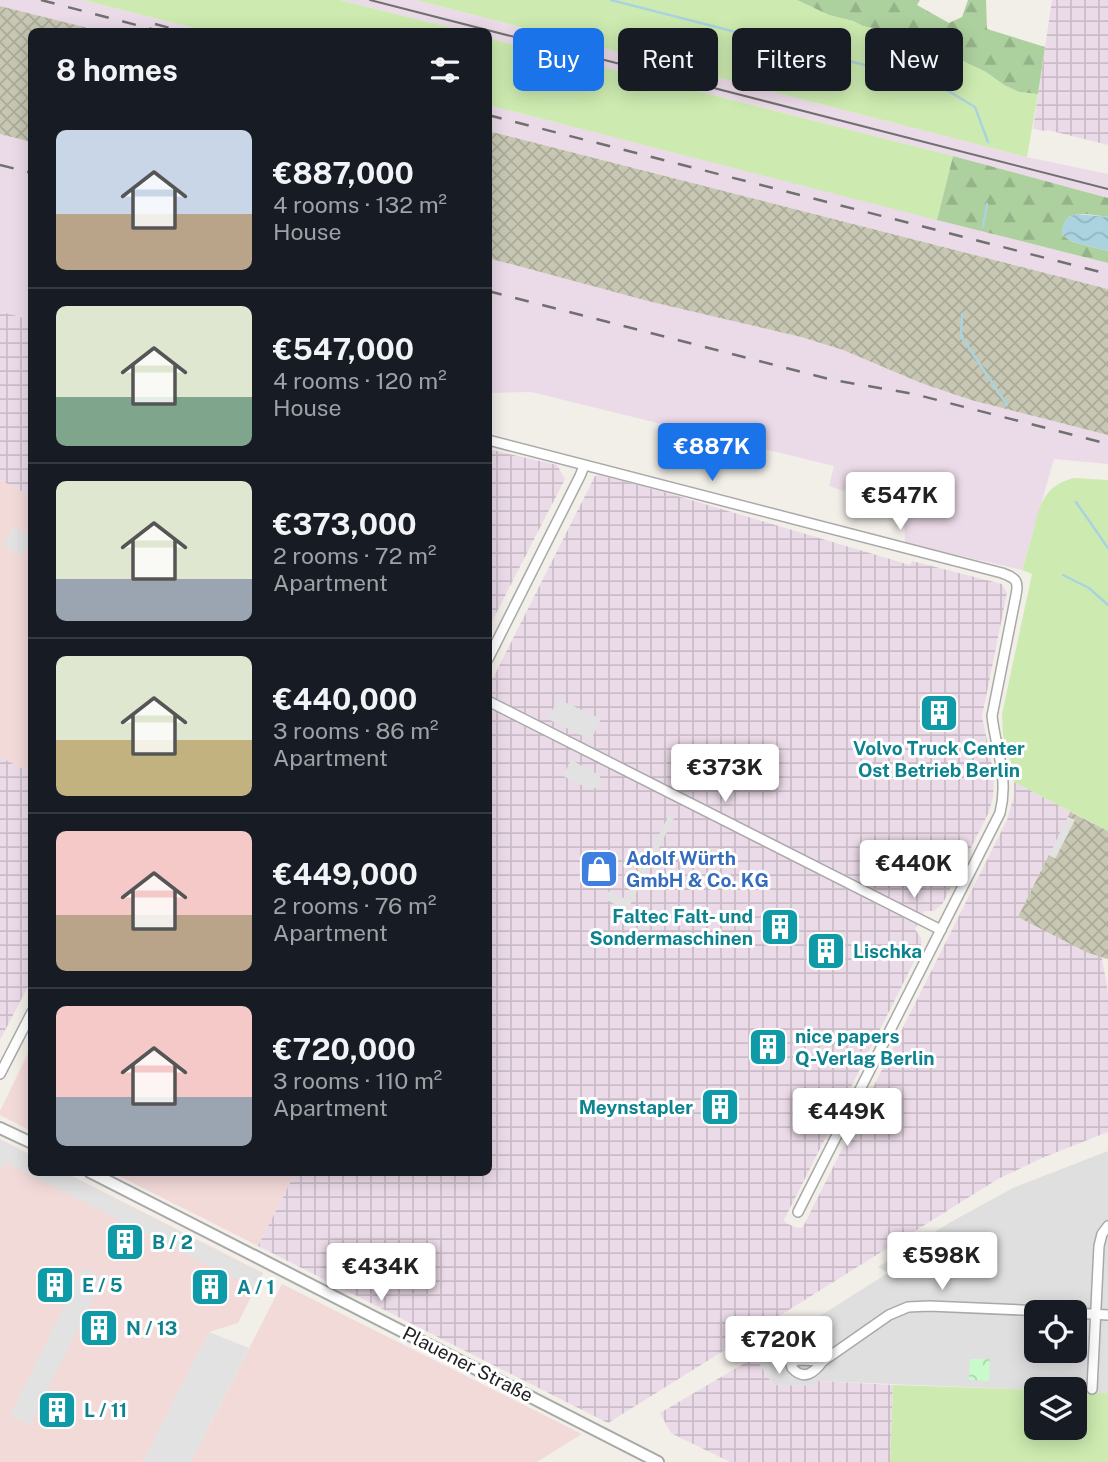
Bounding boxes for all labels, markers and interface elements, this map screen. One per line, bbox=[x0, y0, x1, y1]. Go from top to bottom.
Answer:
chip: Buy bbox=[513, 28, 604, 91]
chip: Rent bbox=[618, 28, 718, 91]
chip: Filters bbox=[732, 28, 851, 91]
chip: New bbox=[865, 28, 963, 91]
icon: filters bbox=[426, 51, 464, 89]
text: 8 homes bbox=[56, 52, 178, 88]
text: €887,000 bbox=[273, 155, 414, 191]
icon: home bbox=[112, 158, 196, 242]
text: 4 rooms · 132 m² bbox=[273, 191, 447, 218]
text: House bbox=[273, 218, 341, 245]
text: €547,000 bbox=[273, 331, 414, 367]
icon: home bbox=[112, 334, 196, 418]
text: 4 rooms · 120 m² bbox=[273, 367, 447, 394]
text: House bbox=[273, 394, 341, 421]
pin: €887K bbox=[663, 424, 761, 483]
text: €887K bbox=[674, 432, 750, 459]
pin: €547K bbox=[851, 472, 949, 532]
text: €547K bbox=[862, 481, 938, 508]
text: €373,000 bbox=[273, 506, 417, 542]
icon: home bbox=[112, 509, 196, 593]
text: 2 rooms · 72 m² bbox=[273, 542, 436, 569]
text: Apartment bbox=[273, 569, 388, 596]
text: €440,000 bbox=[273, 681, 417, 717]
icon: home bbox=[112, 684, 196, 768]
building icon: Volvo Truck Center Ost Betrieb Berlin bbox=[918, 692, 960, 734]
text: 3 rooms · 86 m² bbox=[273, 717, 439, 744]
place label: Volvo Truck Center Ost Betrieb Berlin bbox=[853, 737, 1025, 781]
text: Apartment bbox=[273, 744, 388, 771]
pin: €373K bbox=[676, 744, 774, 804]
text: €373K bbox=[687, 753, 763, 780]
pin: €440K bbox=[865, 841, 963, 900]
place label: Adolf Würth GmbH & Co. KG bbox=[626, 847, 769, 891]
shop icon: Adolf Würth GmbH & Co. KG bbox=[578, 848, 620, 890]
text: €440K bbox=[876, 849, 952, 876]
text: €449,000 bbox=[273, 856, 418, 892]
icon: home bbox=[112, 859, 196, 943]
text: 2 rooms · 76 m² bbox=[273, 892, 436, 919]
place label: Faltec Falt- und Sondermaschinen bbox=[590, 905, 753, 949]
building icon: Faltec Falt- und Sondermaschinen bbox=[759, 906, 801, 948]
text: Apartment bbox=[273, 919, 388, 946]
building icon: Lischka bbox=[805, 930, 847, 972]
place label: Lischka bbox=[853, 940, 922, 962]
place label: nice papers Q-Verlag Berlin bbox=[795, 1025, 935, 1069]
building icon: nice papers Q-Verlag Berlin bbox=[747, 1026, 789, 1068]
text: €720,000 bbox=[273, 1031, 416, 1067]
icon: home bbox=[112, 1034, 196, 1118]
text: 3 rooms · 110 m² bbox=[273, 1067, 442, 1094]
building icon: Meynstapler bbox=[699, 1086, 741, 1128]
pin: €449K bbox=[798, 1088, 896, 1148]
text: Apartment bbox=[273, 1094, 388, 1121]
place label: Meynstapler bbox=[579, 1096, 693, 1118]
text: €449K bbox=[809, 1097, 885, 1124]
building icon: B / 2 bbox=[104, 1221, 146, 1263]
place label: B / 2 bbox=[152, 1231, 193, 1253]
pin: €598K bbox=[893, 1232, 991, 1292]
text: €598K bbox=[903, 1241, 981, 1268]
pin: €434K bbox=[332, 1244, 430, 1303]
text: €434K bbox=[343, 1252, 419, 1279]
building icon: E / 5 bbox=[34, 1264, 76, 1306]
building icon: A / 1 bbox=[189, 1266, 231, 1308]
place label: E / 5 bbox=[82, 1274, 123, 1296]
place label: A / 1 bbox=[237, 1276, 275, 1298]
map controls bbox=[1024, 1300, 1087, 1440]
button: locate bbox=[1024, 1300, 1087, 1363]
building icon: N / 13 bbox=[78, 1307, 120, 1349]
pin: €720K bbox=[730, 1316, 828, 1376]
place label: N / 13 bbox=[126, 1317, 177, 1339]
street label: Plauener Straße bbox=[399, 1322, 537, 1406]
text: €720K bbox=[741, 1325, 817, 1352]
button: layers bbox=[1024, 1377, 1087, 1440]
building icon: L / 11 bbox=[36, 1389, 78, 1431]
place label: L / 11 bbox=[84, 1399, 127, 1421]

